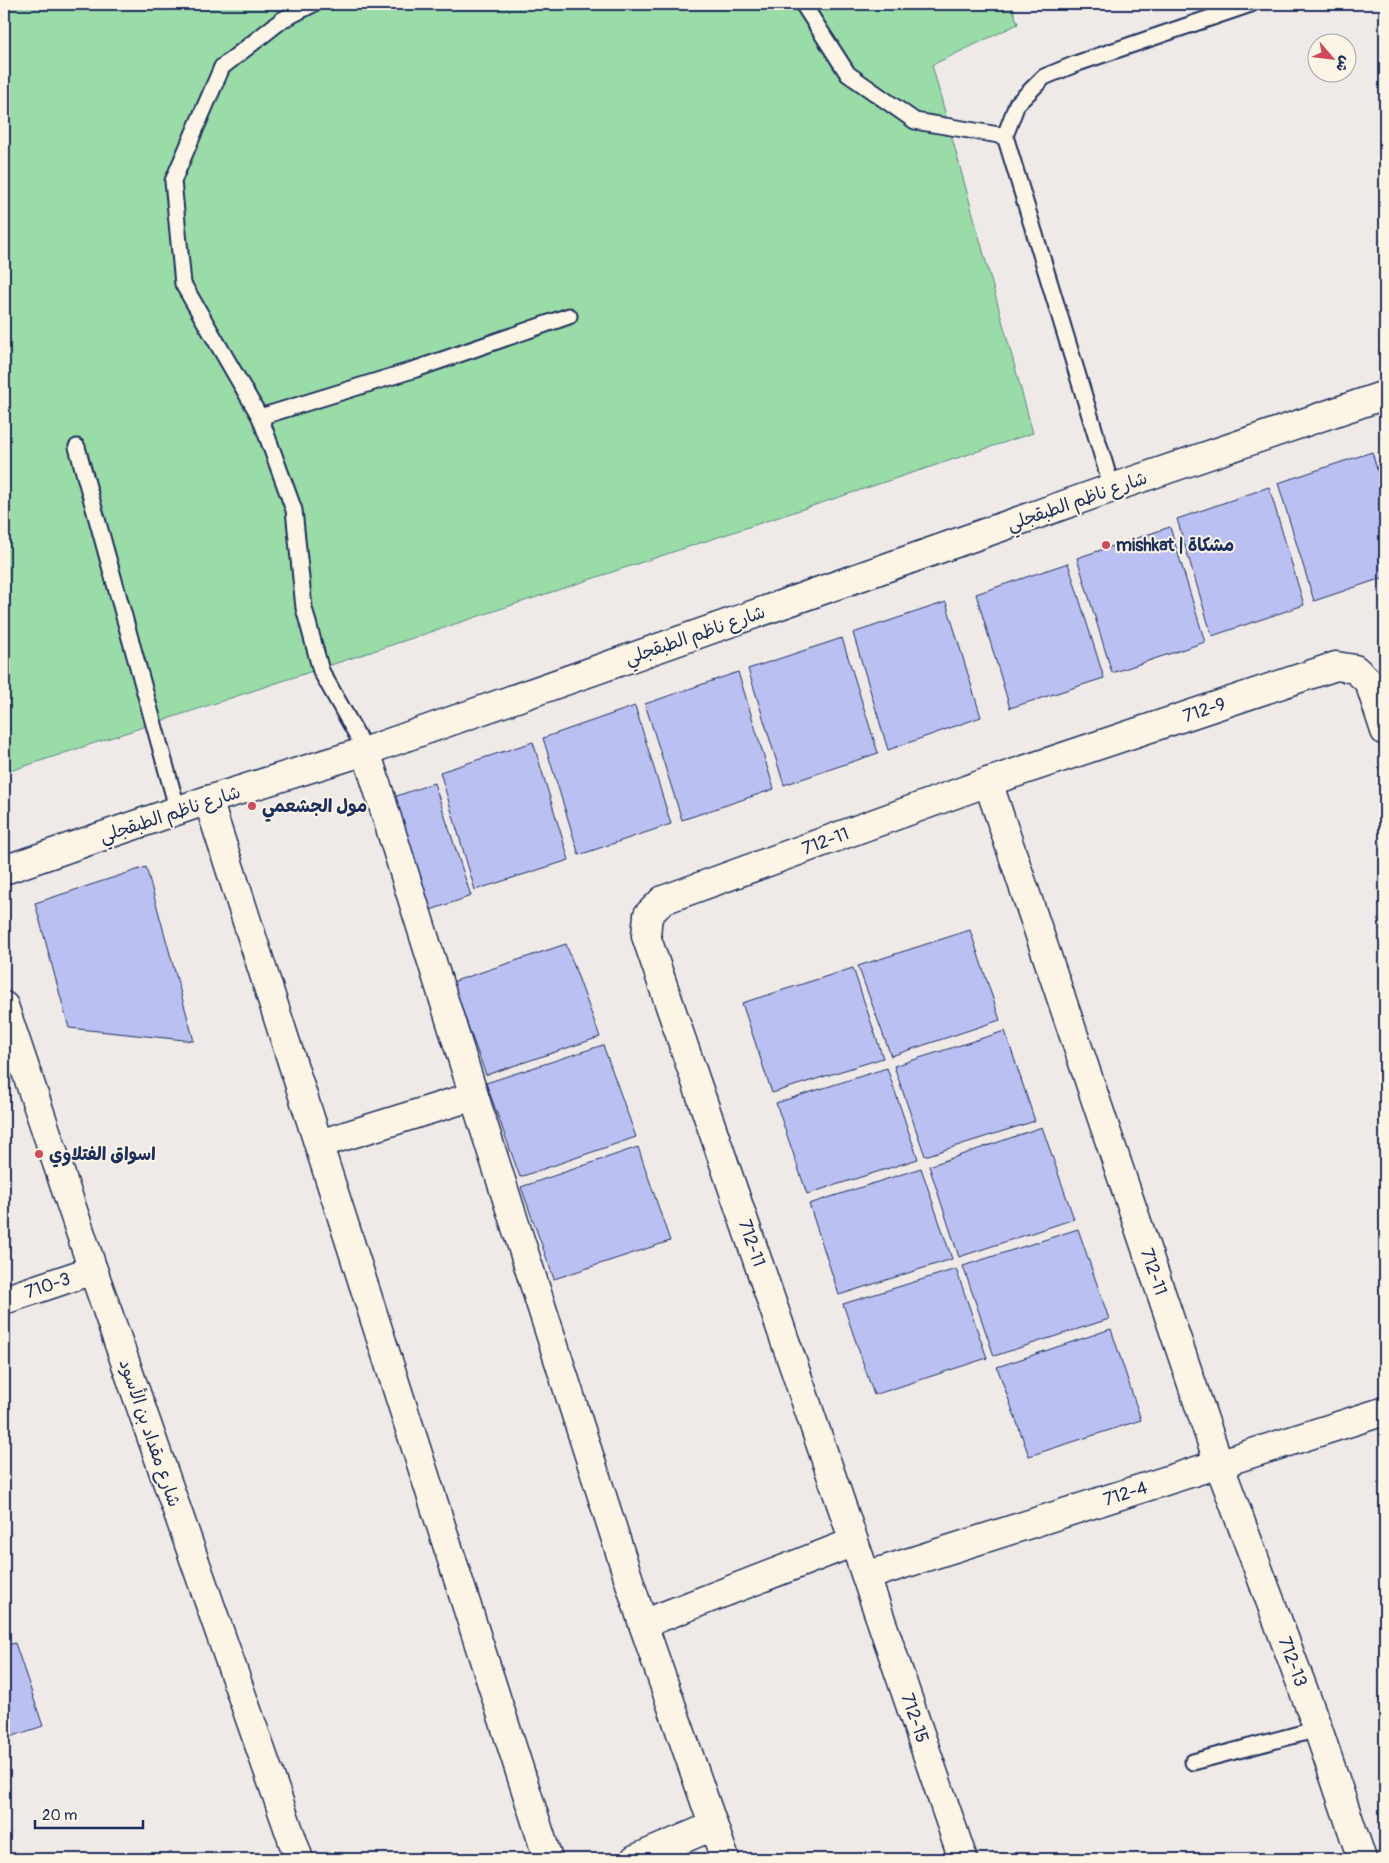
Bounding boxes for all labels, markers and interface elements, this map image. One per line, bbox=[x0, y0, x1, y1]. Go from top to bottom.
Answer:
north arrow bbox=[1306, 32, 1356, 82]
text: ش bbox=[1332, 53, 1354, 75]
street label: شارع ناظم الطبقجلي bbox=[1004, 467, 1152, 540]
place label: mishkat | مشكاة bbox=[1116, 534, 1234, 557]
marker: mishkat | مشكاة bbox=[1100, 539, 1112, 551]
street label: شارع ناظم الطبقجلي bbox=[622, 601, 770, 674]
street label: 712-9 bbox=[1180, 693, 1229, 728]
street label: شارع ناظم الطبقجلي bbox=[97, 781, 245, 852]
place label: مول الجشعمي bbox=[262, 795, 367, 822]
marker: مول الجشعمي bbox=[246, 800, 258, 812]
street label: 712-11 bbox=[799, 822, 852, 861]
place label: اسواق الفتلاوي bbox=[49, 1143, 156, 1168]
marker: اسواق الفتلاوي bbox=[33, 1148, 45, 1160]
street label: 712-11 bbox=[733, 1217, 770, 1270]
street label: 712-11 bbox=[1135, 1245, 1172, 1298]
street label: 710-3 bbox=[22, 1267, 73, 1304]
street label: شارع مقداد بن الأسود bbox=[113, 1356, 187, 1510]
street label: 712-4 bbox=[1101, 1476, 1151, 1512]
street label: 712-13 bbox=[1273, 1634, 1312, 1690]
street label: 712-15 bbox=[895, 1690, 934, 1746]
scale bar bbox=[35, 1798, 142, 1830]
text: 20 m bbox=[42, 1806, 77, 1825]

